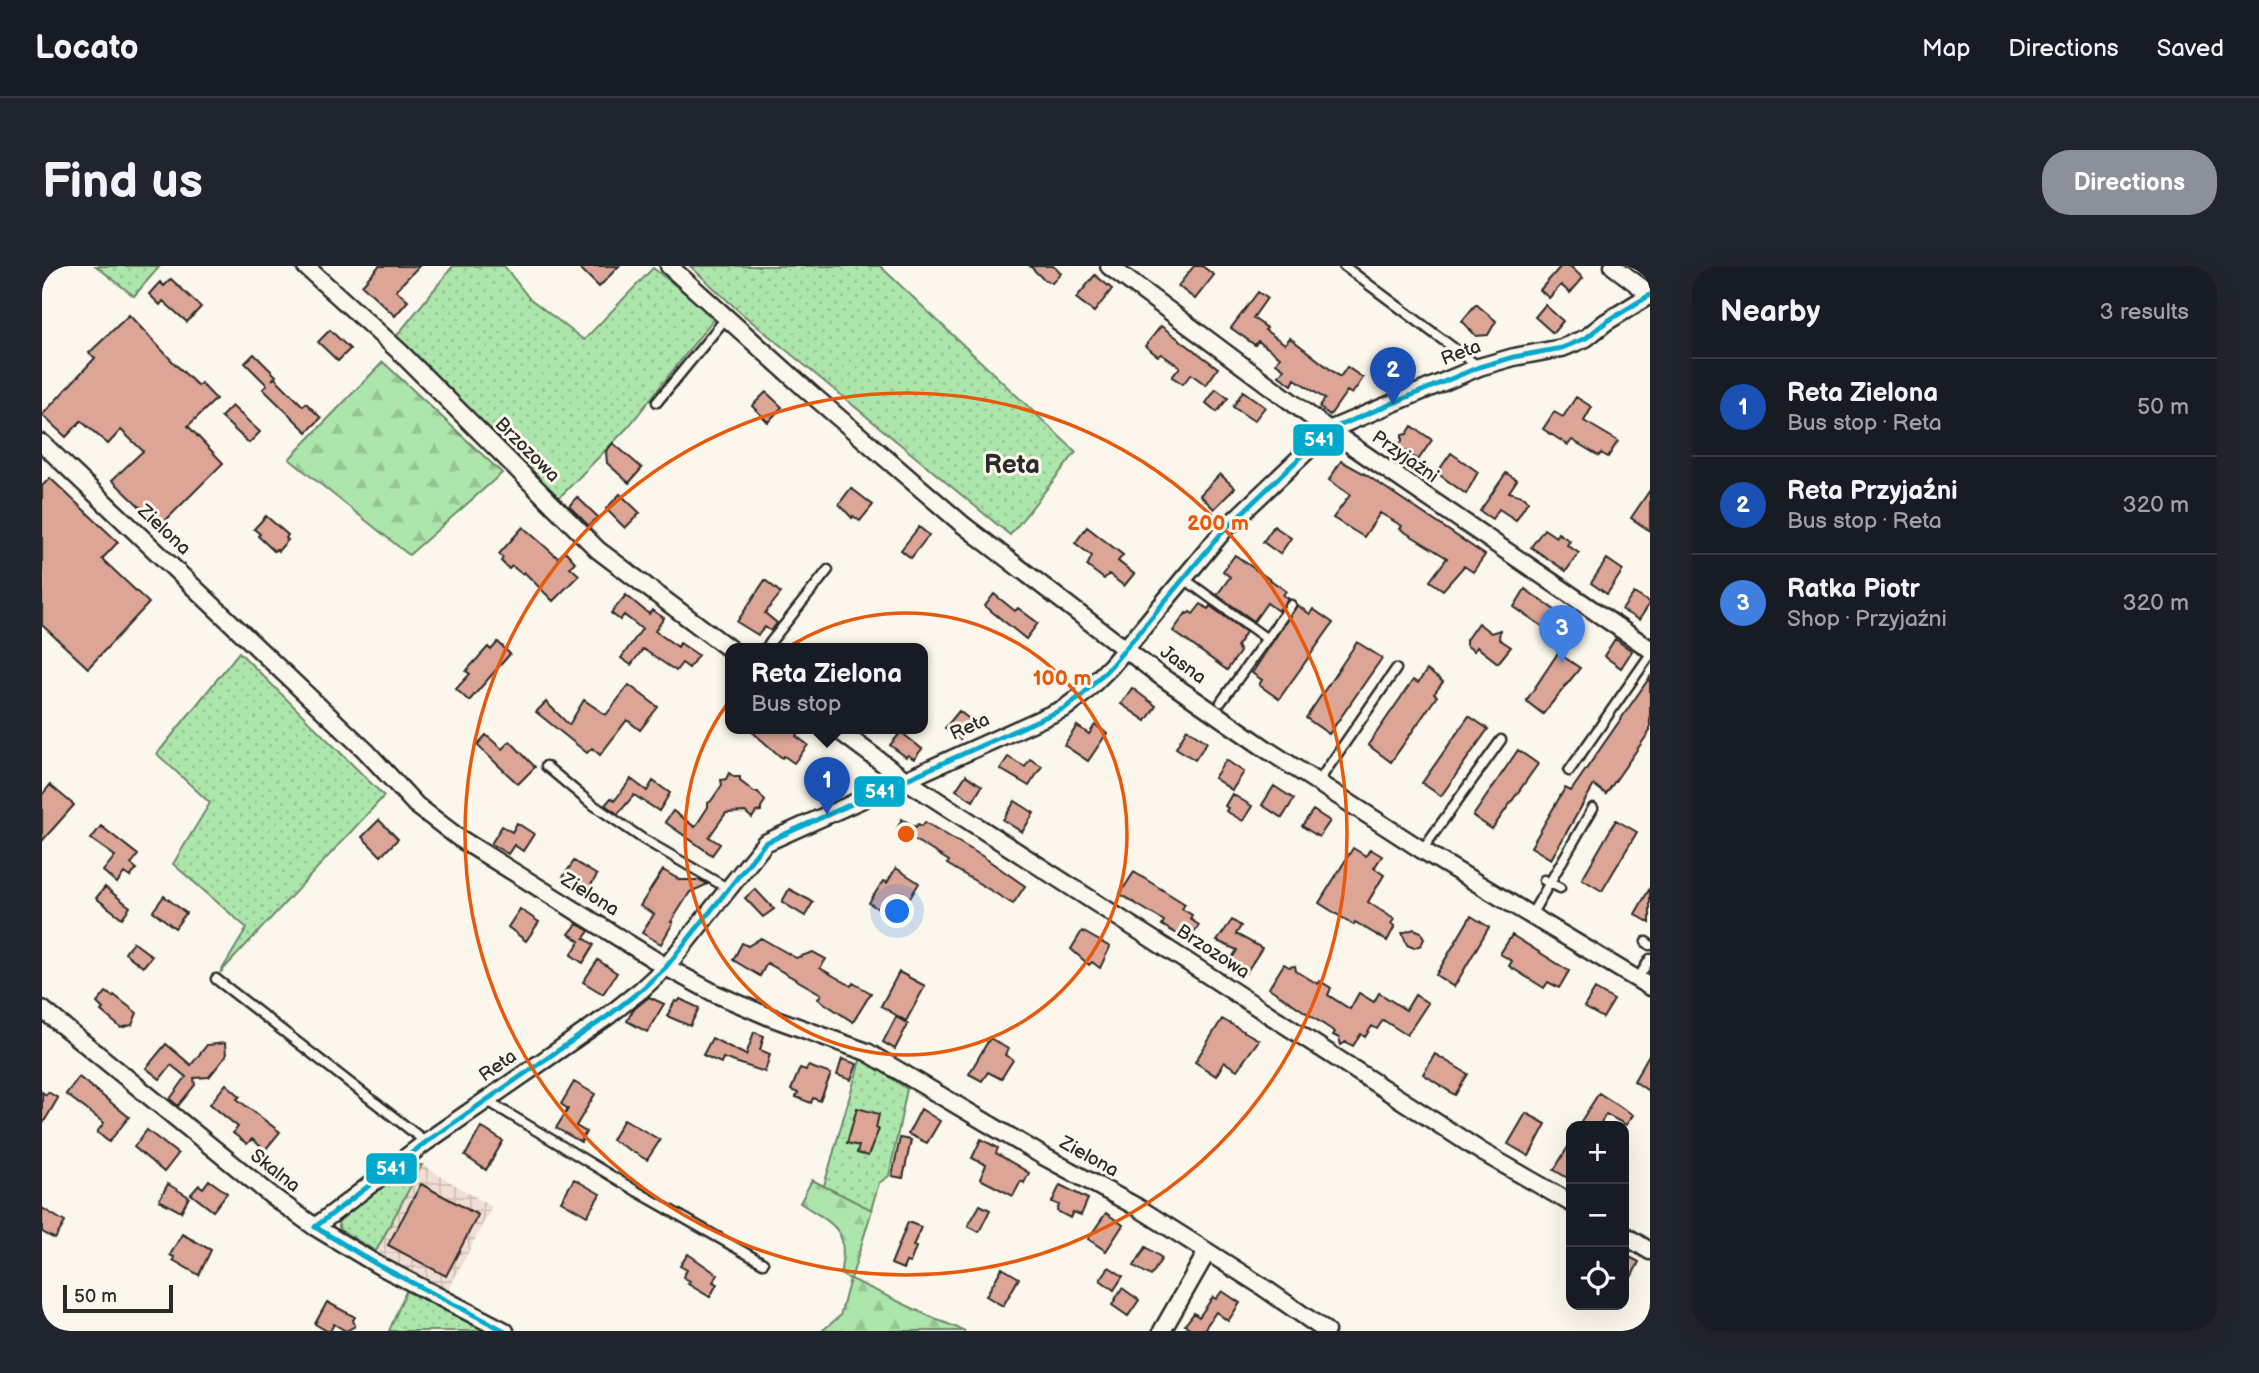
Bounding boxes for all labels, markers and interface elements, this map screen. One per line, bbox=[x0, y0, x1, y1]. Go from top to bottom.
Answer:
text: Locato bbox=[35, 28, 139, 68]
text: Map bbox=[1922, 34, 1970, 63]
text: Directions bbox=[2008, 34, 2119, 63]
text: Saved bbox=[2157, 34, 2224, 63]
button: Directions bbox=[2042, 150, 2217, 215]
text: Find us bbox=[42, 153, 203, 212]
text: Nearby bbox=[1720, 294, 1820, 330]
text: 3 results bbox=[2100, 298, 2189, 326]
street label: Reta bbox=[1438, 335, 1484, 371]
pin: 2 bbox=[1370, 347, 1416, 405]
text: Reta Zielona bbox=[1787, 378, 1938, 409]
text: 1 bbox=[1738, 393, 1748, 421]
text: 50 m bbox=[2137, 393, 2189, 421]
text: Bus stop · Reta bbox=[1787, 409, 1942, 437]
street label: Brzozowa bbox=[490, 413, 564, 487]
line badge: 541 bbox=[1292, 423, 1345, 457]
street label: Przyjaźni bbox=[1367, 426, 1443, 488]
text: 541 bbox=[1304, 429, 1334, 452]
district label: Reta bbox=[984, 450, 1040, 481]
text: Reta Przyjaźni bbox=[1787, 476, 1958, 507]
text: 2 bbox=[1736, 491, 1750, 519]
text: 320 m bbox=[2123, 491, 2189, 519]
street label: Zielona bbox=[132, 499, 195, 560]
text: Bus stop · Reta bbox=[1787, 507, 1942, 535]
text: 200 m bbox=[1187, 511, 1249, 536]
text: Ratka Piotr bbox=[1787, 574, 1920, 605]
text: 3 bbox=[1736, 589, 1750, 617]
text: 320 m bbox=[2123, 589, 2189, 617]
pin: 3 bbox=[1539, 605, 1585, 663]
text: Shop · Przyjaźni bbox=[1787, 605, 1947, 633]
street label: Jasna bbox=[1156, 641, 1210, 689]
popup bbox=[725, 643, 928, 734]
text: Reta Zielona bbox=[751, 659, 902, 690]
text: 100 m bbox=[1033, 666, 1091, 691]
text: Bus stop bbox=[751, 690, 841, 718]
street label: Reta bbox=[947, 708, 993, 746]
pin: 1 bbox=[804, 757, 850, 815]
line badge: 541 bbox=[853, 775, 906, 808]
text: 541 bbox=[865, 781, 895, 804]
centre of rings bbox=[894, 822, 918, 846]
street label: Zielona bbox=[556, 868, 623, 922]
your location bbox=[880, 894, 914, 928]
street label: Brzozowa bbox=[1172, 920, 1254, 984]
street label: Reta bbox=[475, 1045, 521, 1087]
map controls bbox=[1566, 1121, 1629, 1310]
button: + bbox=[1566, 1121, 1629, 1184]
street label: Zielona bbox=[1055, 1131, 1122, 1183]
street label: Skalna bbox=[245, 1144, 305, 1198]
line badge: 541 bbox=[365, 1152, 418, 1185]
text: 541 bbox=[376, 1158, 406, 1181]
button: − bbox=[1566, 1184, 1629, 1247]
button: locate bbox=[1566, 1247, 1629, 1310]
scale bar bbox=[63, 1282, 173, 1314]
text: 50 m bbox=[74, 1285, 117, 1308]

